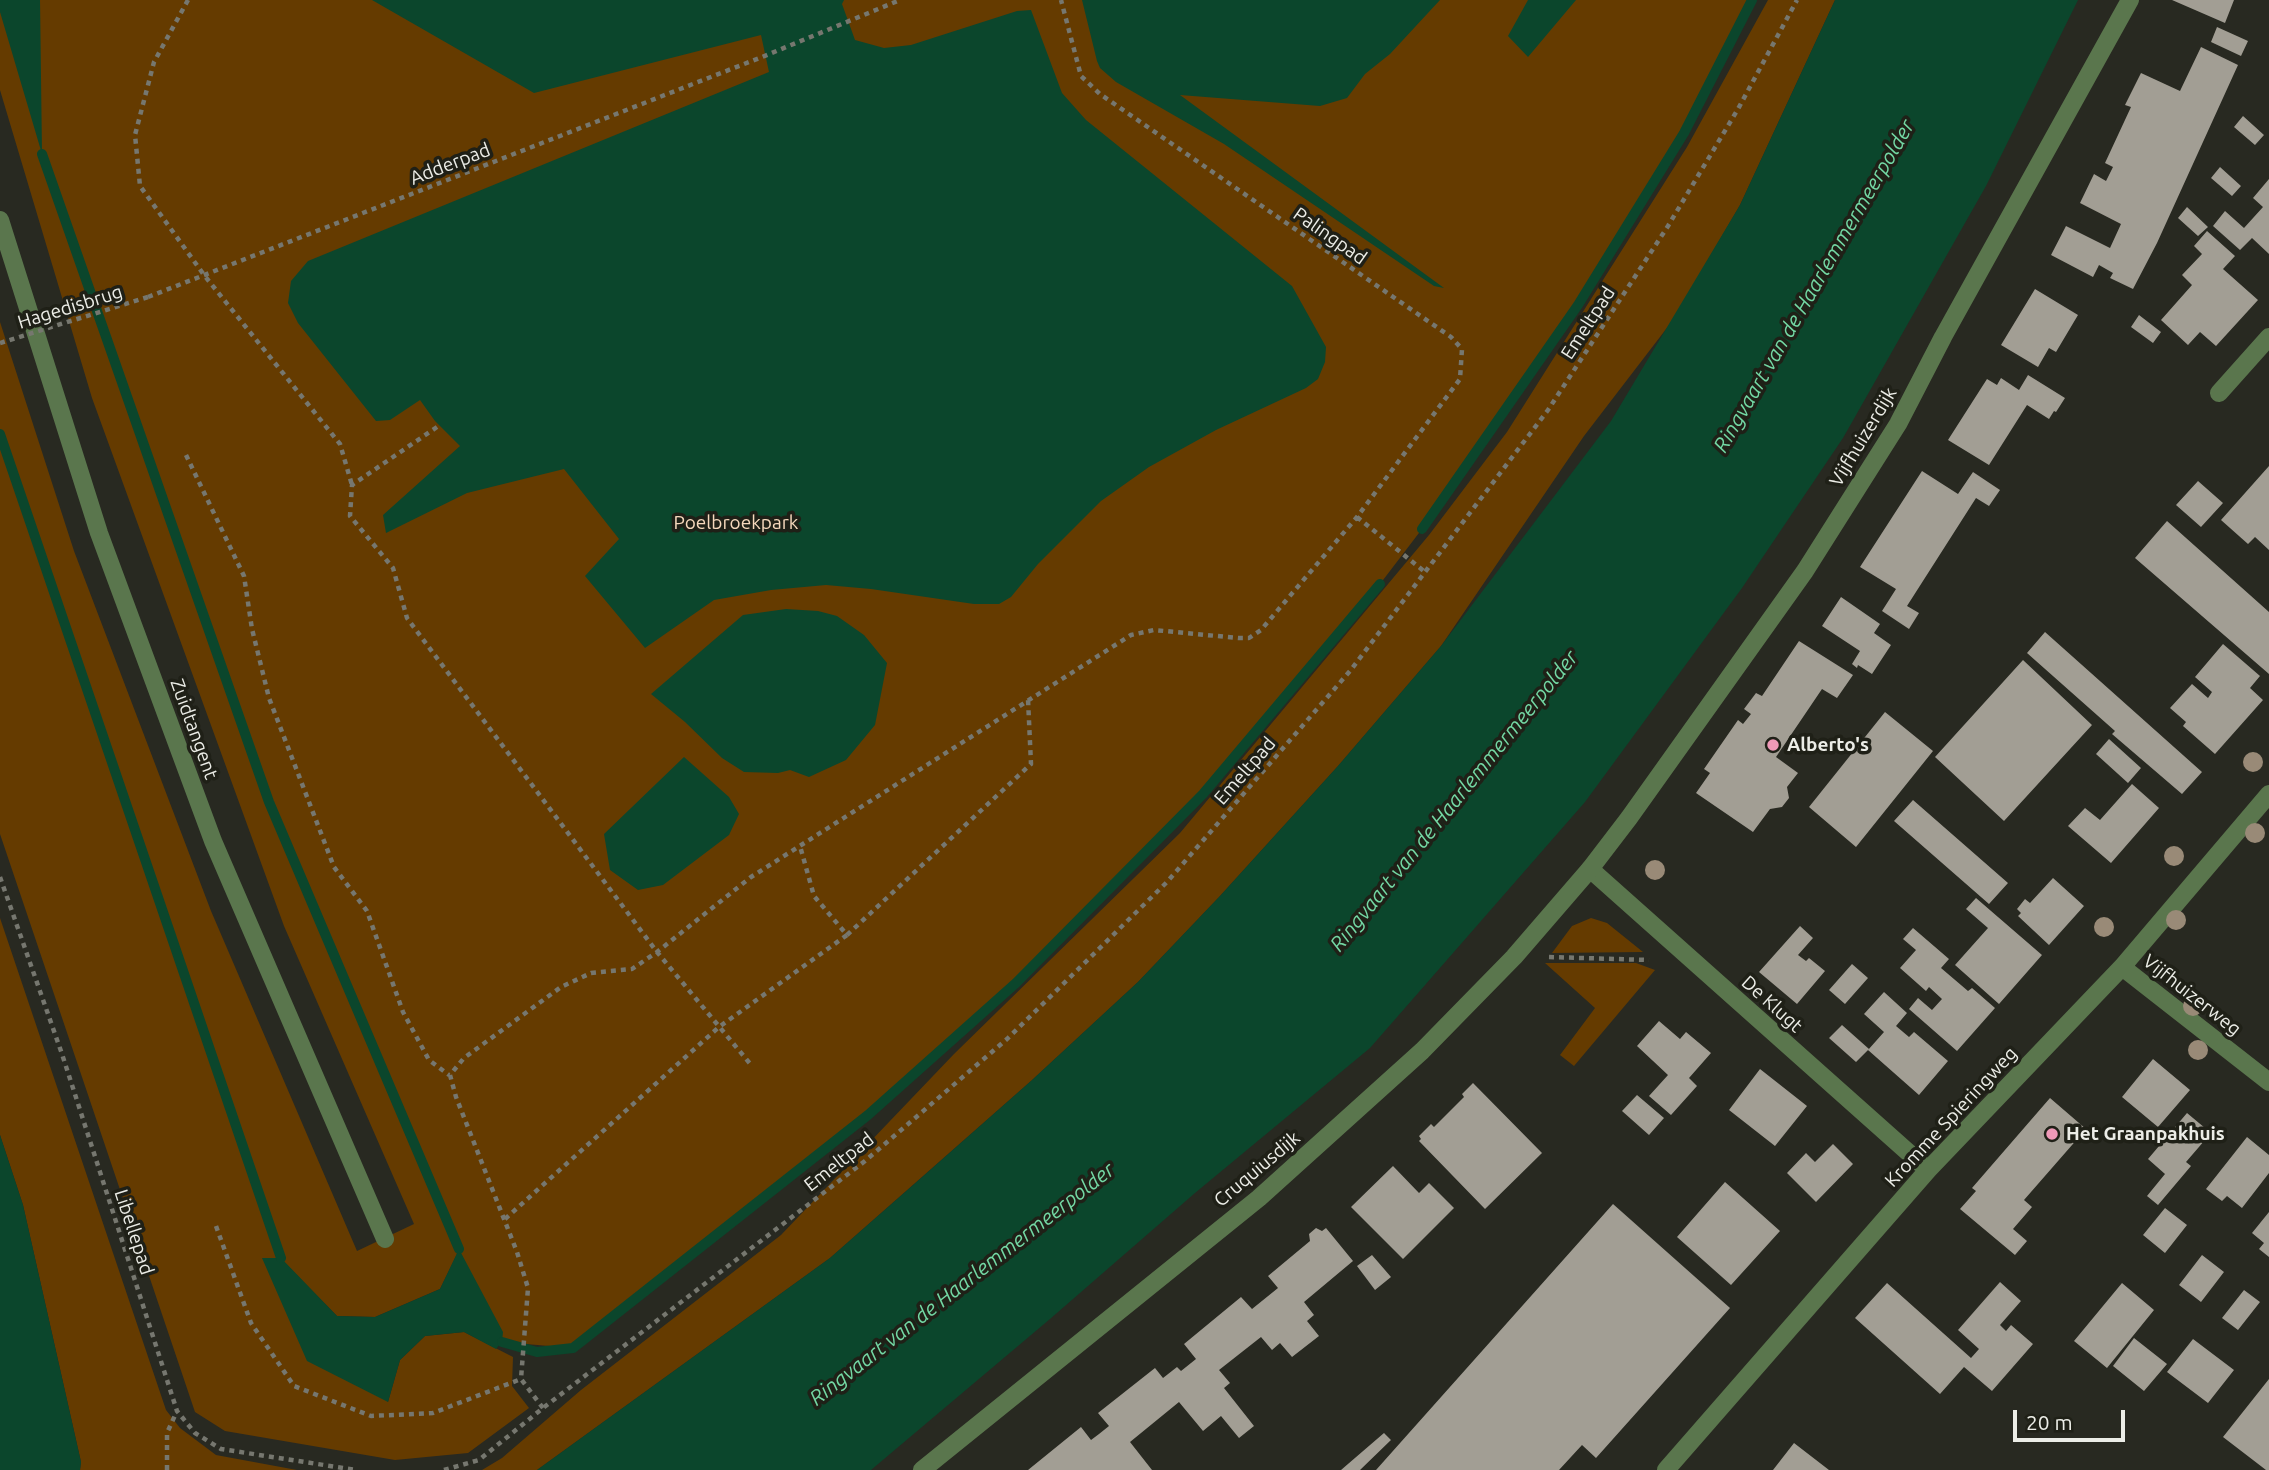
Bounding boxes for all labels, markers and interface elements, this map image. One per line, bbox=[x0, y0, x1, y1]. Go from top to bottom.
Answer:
water label: Ringvaart van de Haarlemmermeerpolder bbox=[1708, 115, 1920, 457]
street label: Adderpad bbox=[407, 138, 493, 190]
street label: Palingpad bbox=[1289, 202, 1371, 270]
street label: Hagedisbrug bbox=[15, 280, 125, 334]
street label: Emeltpad bbox=[1556, 282, 1620, 364]
street label: Vijfhuizerdijk bbox=[1824, 383, 1902, 491]
park label: Poelbroekpark bbox=[674, 512, 798, 534]
water label: Ringvaart van de Haarlemmermeerpolder bbox=[1325, 645, 1583, 957]
street label: Zuidtangent bbox=[165, 676, 223, 782]
street label: Emeltpad bbox=[1210, 733, 1280, 809]
place label: Alberto's bbox=[1787, 734, 1869, 756]
marker: Alberto's bbox=[1765, 737, 1781, 753]
street label: Vijfhuizerweg bbox=[2138, 950, 2246, 1040]
street label: De Klugt bbox=[1737, 971, 1807, 1037]
street label: Kromme Spieringweg bbox=[1880, 1042, 2022, 1192]
place label: Het Graanpakhuis bbox=[2066, 1123, 2225, 1145]
street label: Cruquiusdijk bbox=[1209, 1126, 1305, 1212]
marker: Het Graanpakhuis bbox=[2044, 1126, 2060, 1142]
street label: Emeltpad bbox=[800, 1128, 878, 1196]
water label: Ringvaart van de Haarlemmermeerpolder bbox=[804, 1157, 1120, 1411]
street label: Libellepad bbox=[110, 1186, 158, 1278]
scale bar bbox=[2017, 1396, 2129, 1440]
text: 20 m bbox=[2026, 1410, 2073, 1434]

